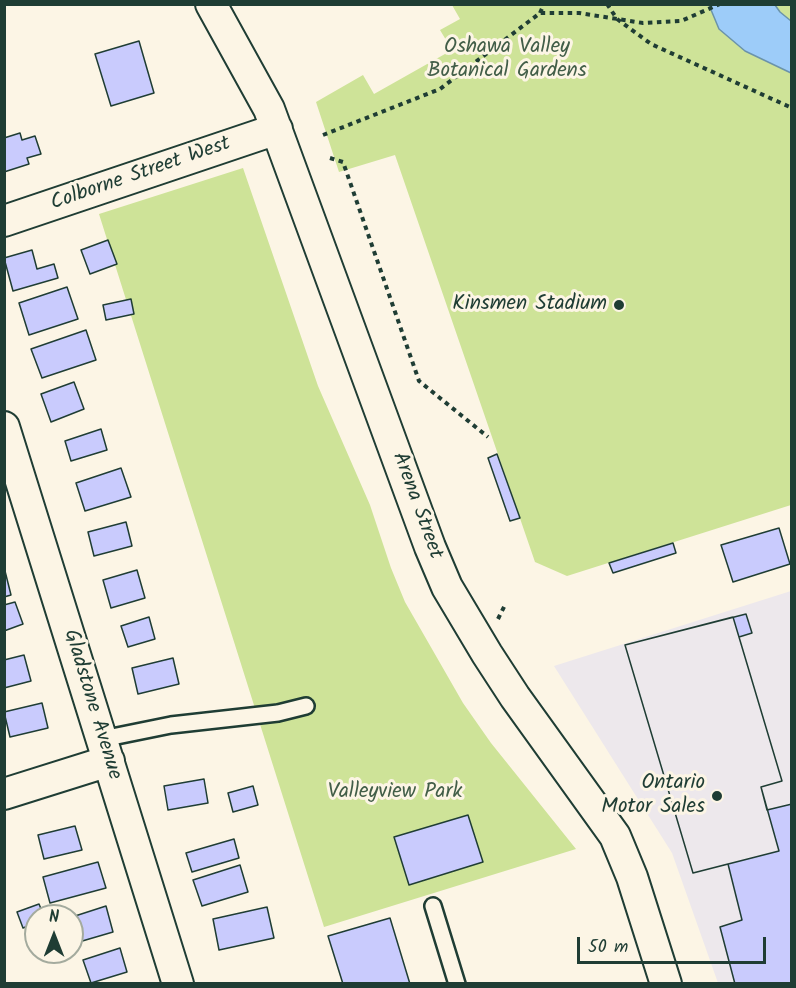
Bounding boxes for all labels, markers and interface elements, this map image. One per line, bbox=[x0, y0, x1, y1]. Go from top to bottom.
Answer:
park label: Oshawa Valley Botanical Gardens bbox=[427, 35, 587, 85]
street label: Colborne Street West bbox=[48, 132, 234, 218]
place label: Kinsmen Stadium bbox=[452, 292, 607, 318]
marker: Kinsmen Stadium bbox=[612, 298, 626, 312]
street label: Arena Street bbox=[385, 449, 447, 563]
street label: Gladstone Avenue bbox=[56, 627, 126, 783]
place label: Ontario Motor Sales bbox=[601, 771, 705, 821]
park label: Valleyview Park bbox=[328, 780, 462, 806]
marker: Ontario Motor Sales bbox=[710, 789, 724, 803]
north arrow bbox=[24, 904, 84, 964]
text: N bbox=[49, 905, 59, 930]
scale bar bbox=[580, 925, 769, 963]
text: 50 m bbox=[588, 933, 628, 962]

